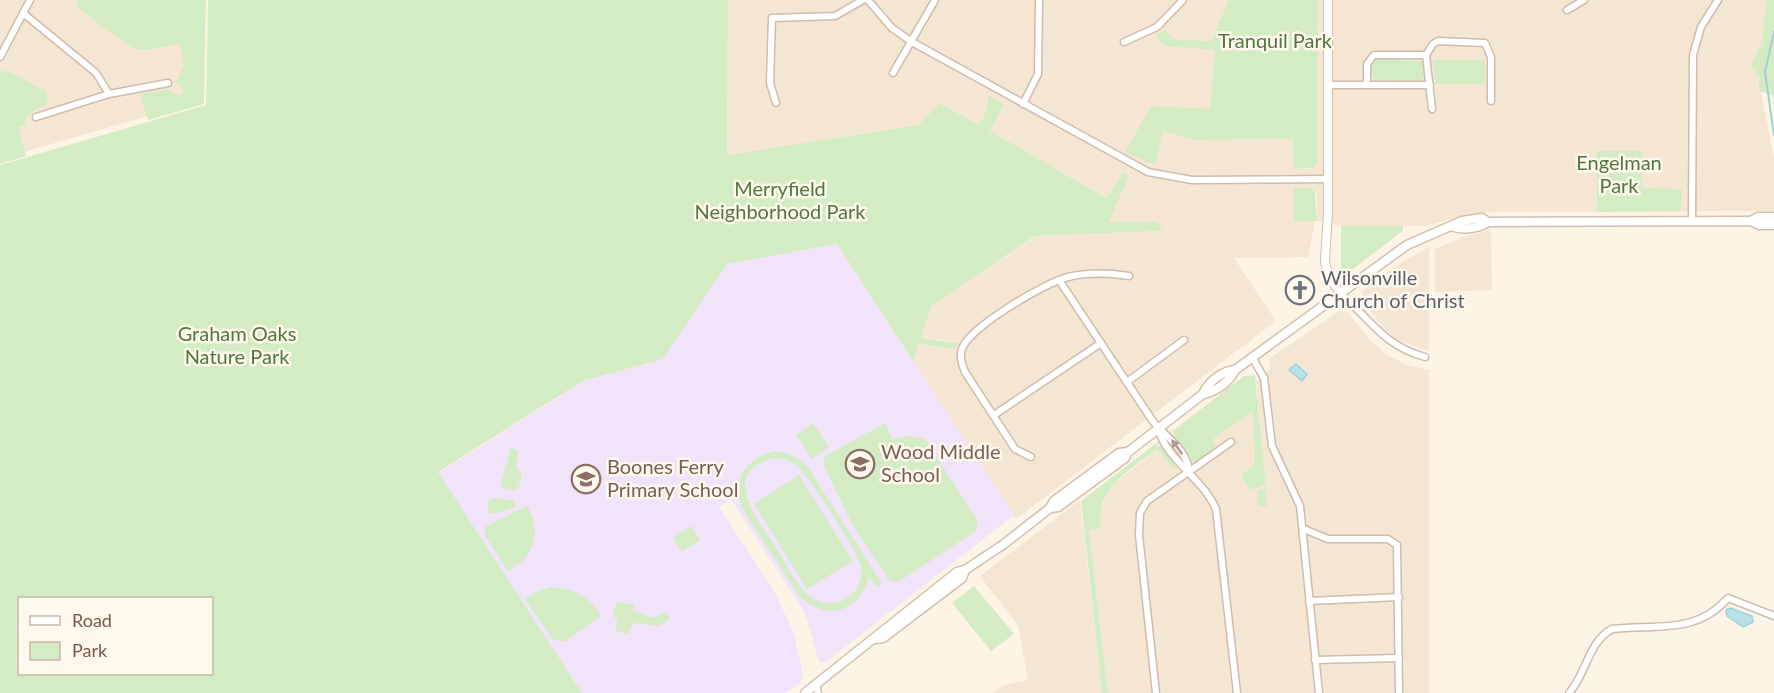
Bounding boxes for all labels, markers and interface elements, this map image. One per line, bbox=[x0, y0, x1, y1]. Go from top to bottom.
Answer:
park label: Tranquil Park bbox=[1218, 28, 1333, 52]
park label: Engelman Park bbox=[1576, 150, 1662, 197]
park label: Merryfield Neighborhood Park bbox=[695, 176, 866, 223]
place label: Wilsonville Church of Christ bbox=[1321, 265, 1465, 312]
church icon: Wilsonville Church of Christ bbox=[1284, 274, 1316, 306]
park label: Graham Oaks Nature Park bbox=[178, 321, 296, 368]
place label: Wood Middle School bbox=[881, 439, 1000, 486]
one-way arrow bbox=[1171, 439, 1183, 455]
school or university icon: Wood Middle School bbox=[844, 448, 876, 480]
place label: Boones Ferry Primary School bbox=[607, 454, 738, 501]
school or university icon: Boones Ferry Primary School bbox=[570, 463, 602, 495]
legend bbox=[18, 597, 213, 675]
text: Road bbox=[72, 609, 112, 631]
text: Park bbox=[72, 639, 108, 661]

